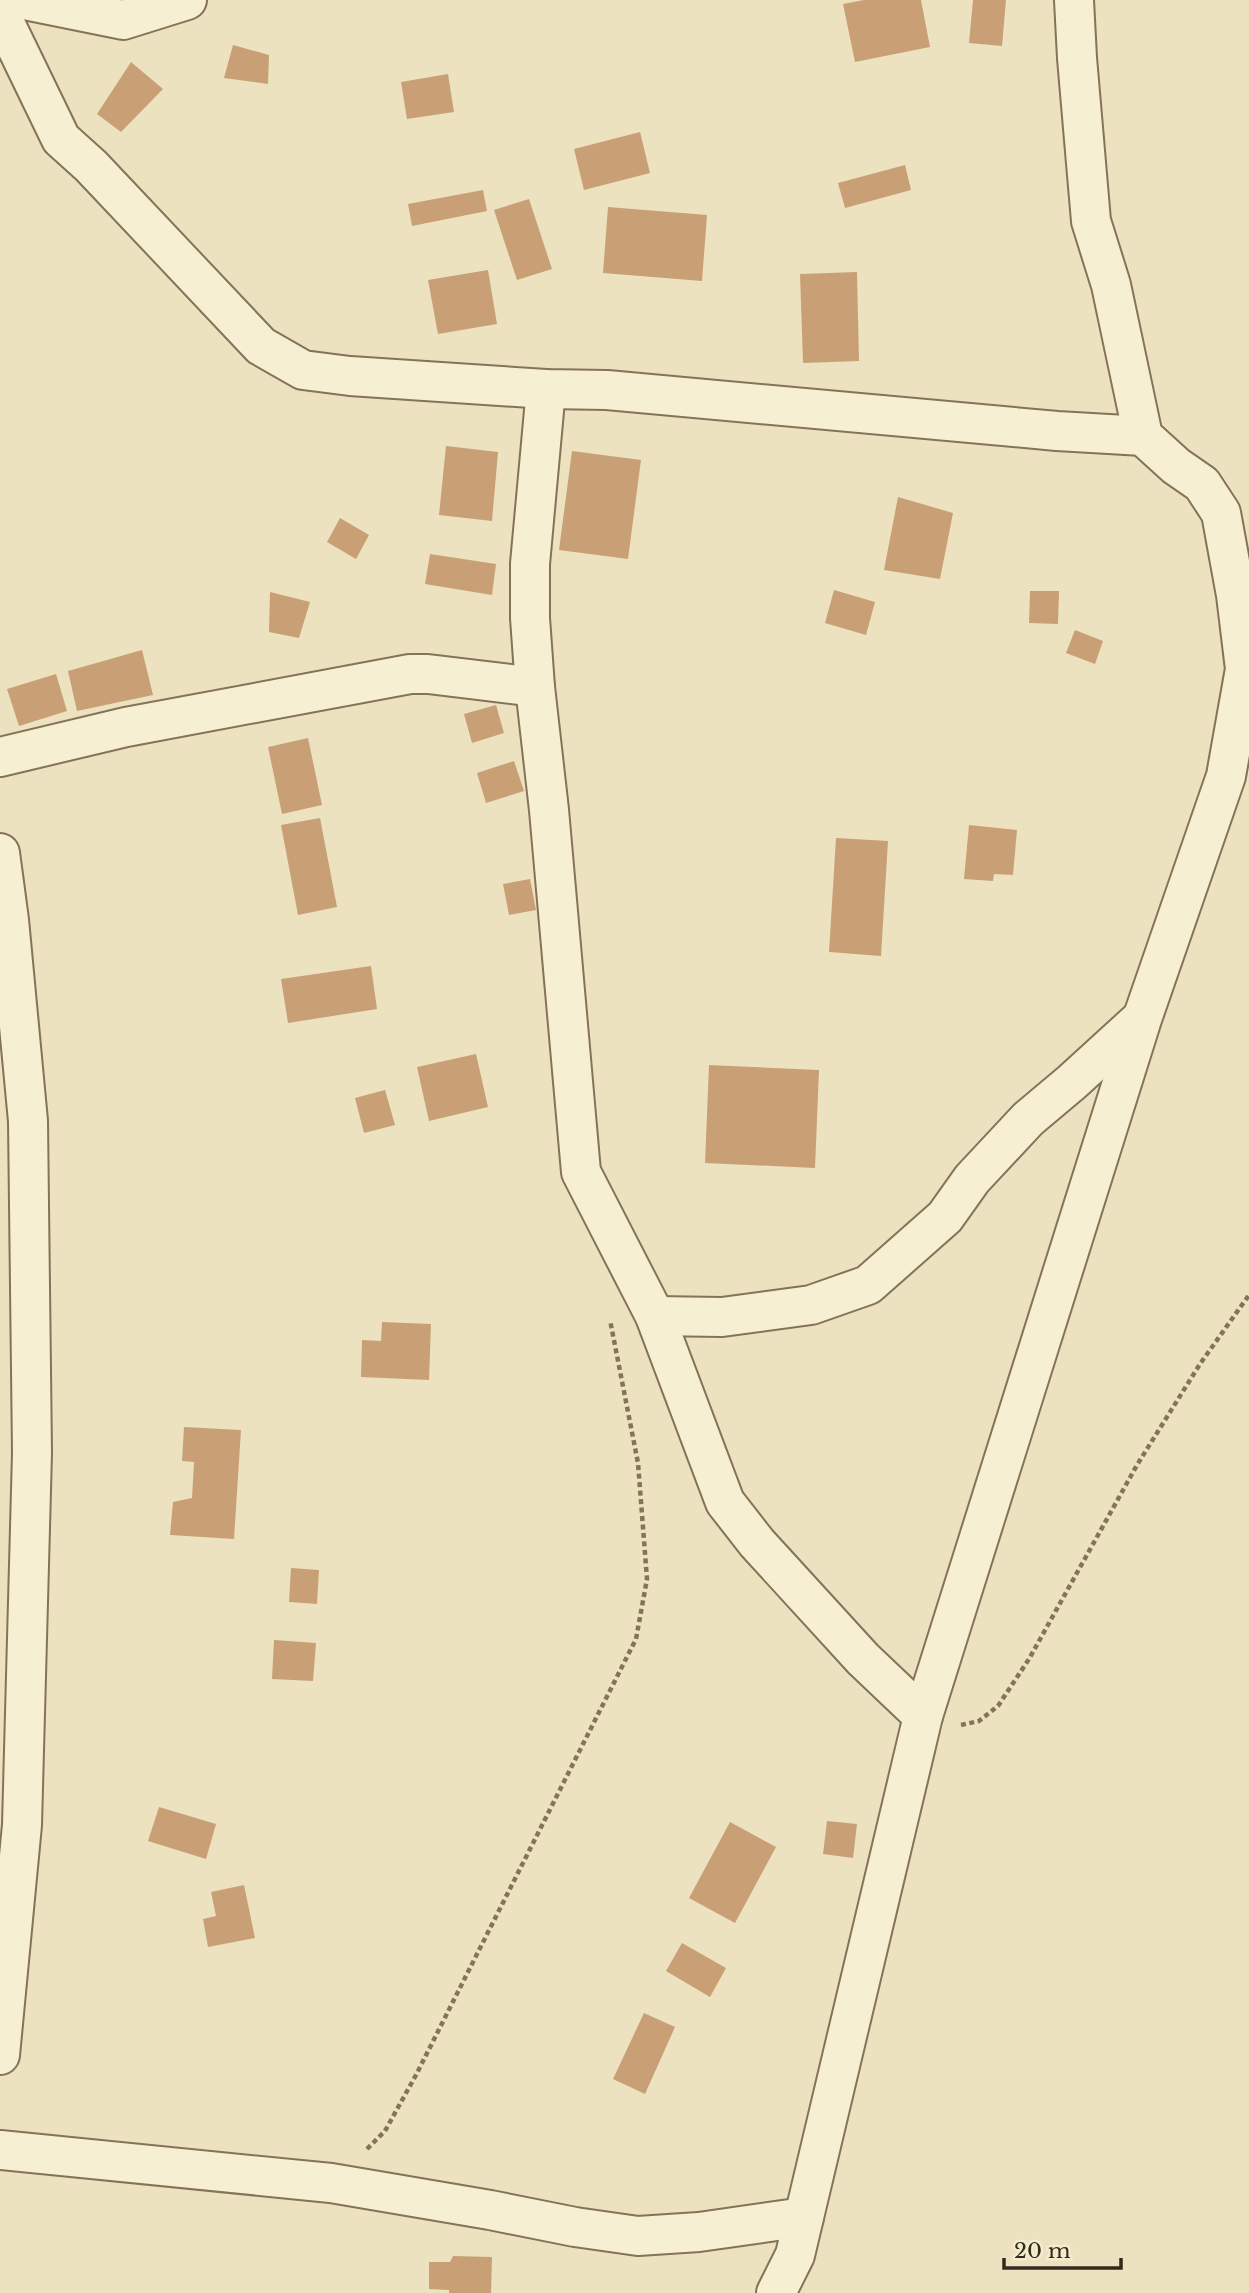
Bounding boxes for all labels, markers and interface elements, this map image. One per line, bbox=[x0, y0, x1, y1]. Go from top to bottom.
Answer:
scale bar bbox=[1004, 2226, 1121, 2270]
text: 20 m bbox=[1014, 2238, 1071, 2264]

